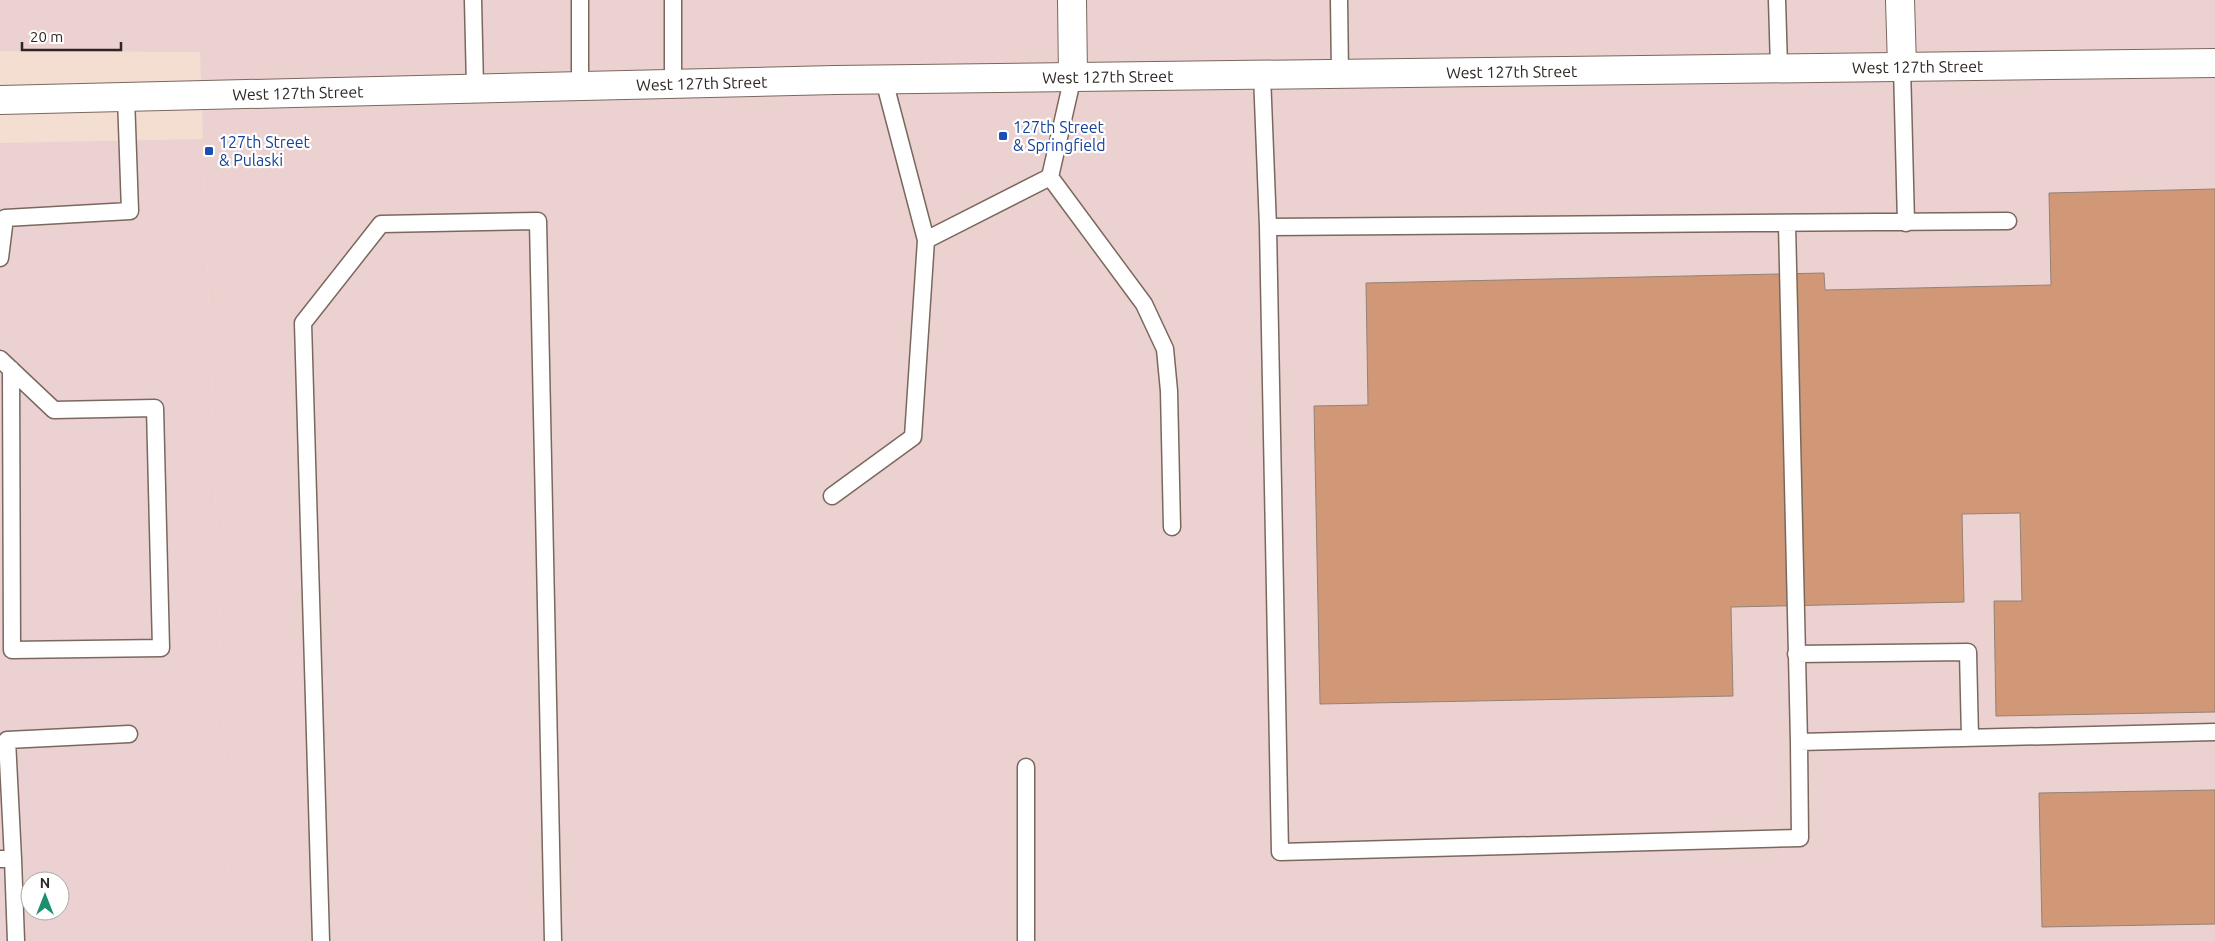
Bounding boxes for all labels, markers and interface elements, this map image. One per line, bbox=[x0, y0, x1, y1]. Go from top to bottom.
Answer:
scale bar bbox=[22, 20, 121, 52]
text: 20 m bbox=[30, 28, 63, 45]
street label: West 127th Street bbox=[1852, 57, 1984, 76]
street label: West 127th Street bbox=[1446, 62, 1578, 81]
street label: West 127th Street bbox=[1042, 67, 1174, 86]
street label: West 127th Street bbox=[636, 73, 768, 94]
street label: West 127th Street bbox=[232, 82, 364, 103]
place label: 127th Street & Springfield bbox=[1013, 118, 1106, 154]
marker: 127th Street & Springfield bbox=[997, 130, 1009, 142]
place label: 127th Street & Pulaski bbox=[219, 133, 311, 169]
marker: 127th Street & Pulaski bbox=[203, 145, 215, 157]
north arrow bbox=[20, 871, 70, 921]
text: N bbox=[40, 875, 50, 891]

